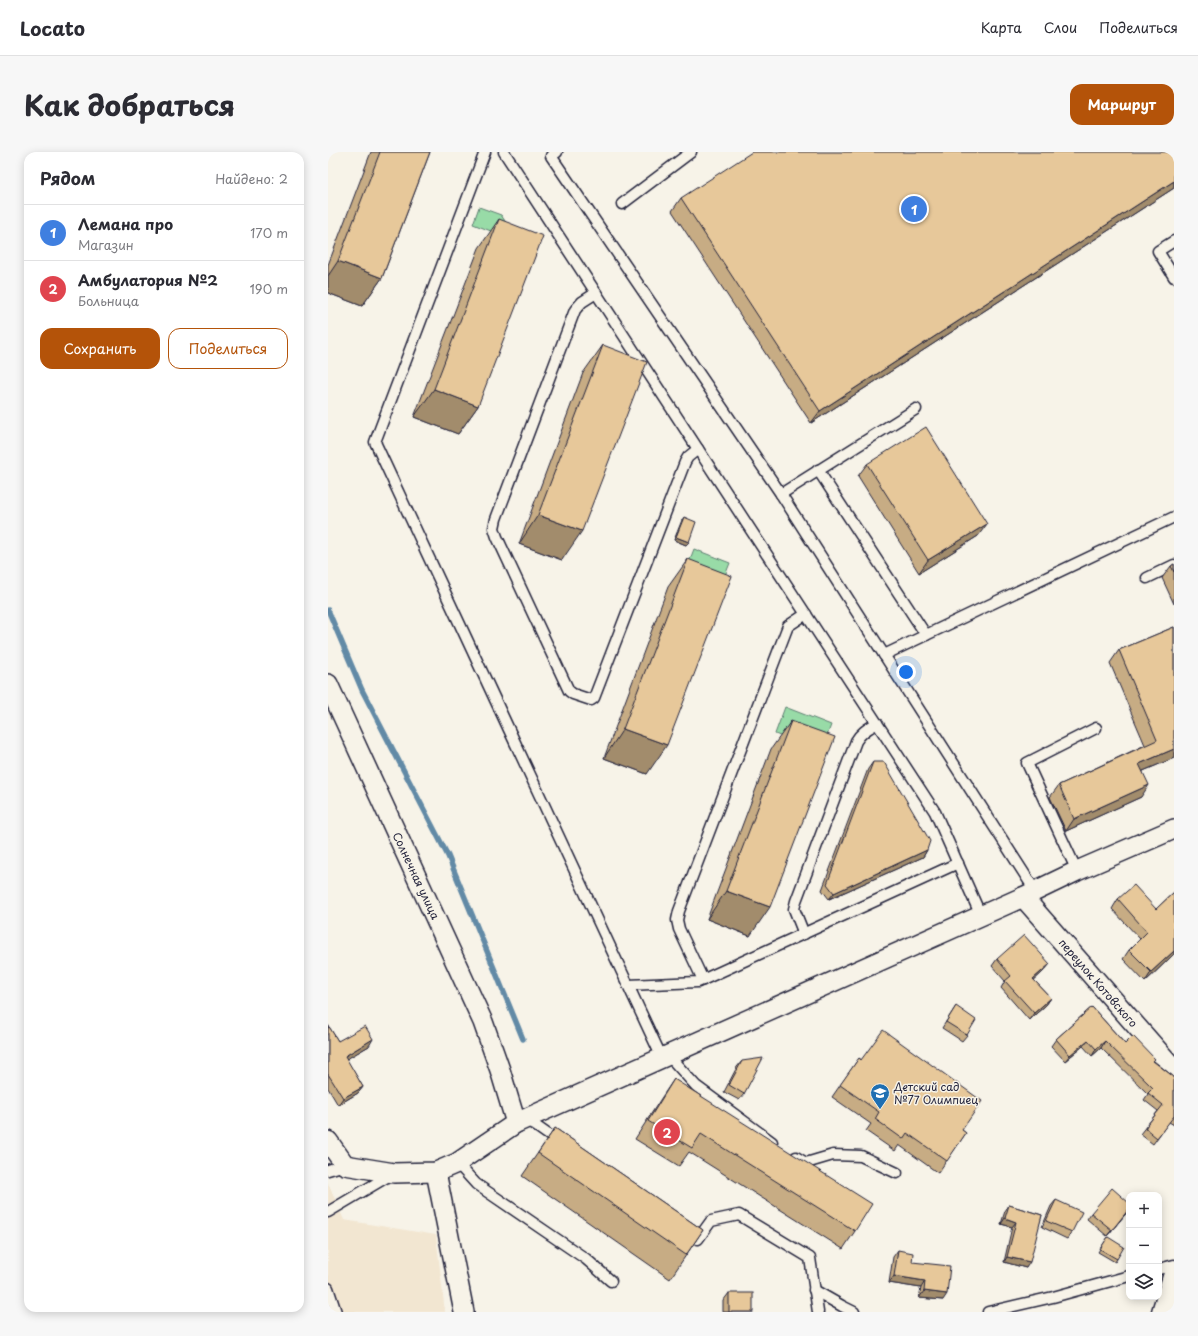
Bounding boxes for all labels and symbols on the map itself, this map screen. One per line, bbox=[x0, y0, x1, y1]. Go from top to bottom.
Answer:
pin: 1 bbox=[901, 194, 927, 224]
your location bbox=[896, 662, 916, 682]
street label: Солнечная улица bbox=[389, 829, 444, 922]
street label: переулок Котовского bbox=[1055, 935, 1142, 1031]
place label: Детский сад №77 Олимпиец bbox=[893, 1078, 978, 1108]
school or university icon: Детский сад №77 Олимпиец bbox=[869, 1082, 891, 1110]
pin: 2 bbox=[654, 1117, 680, 1147]

